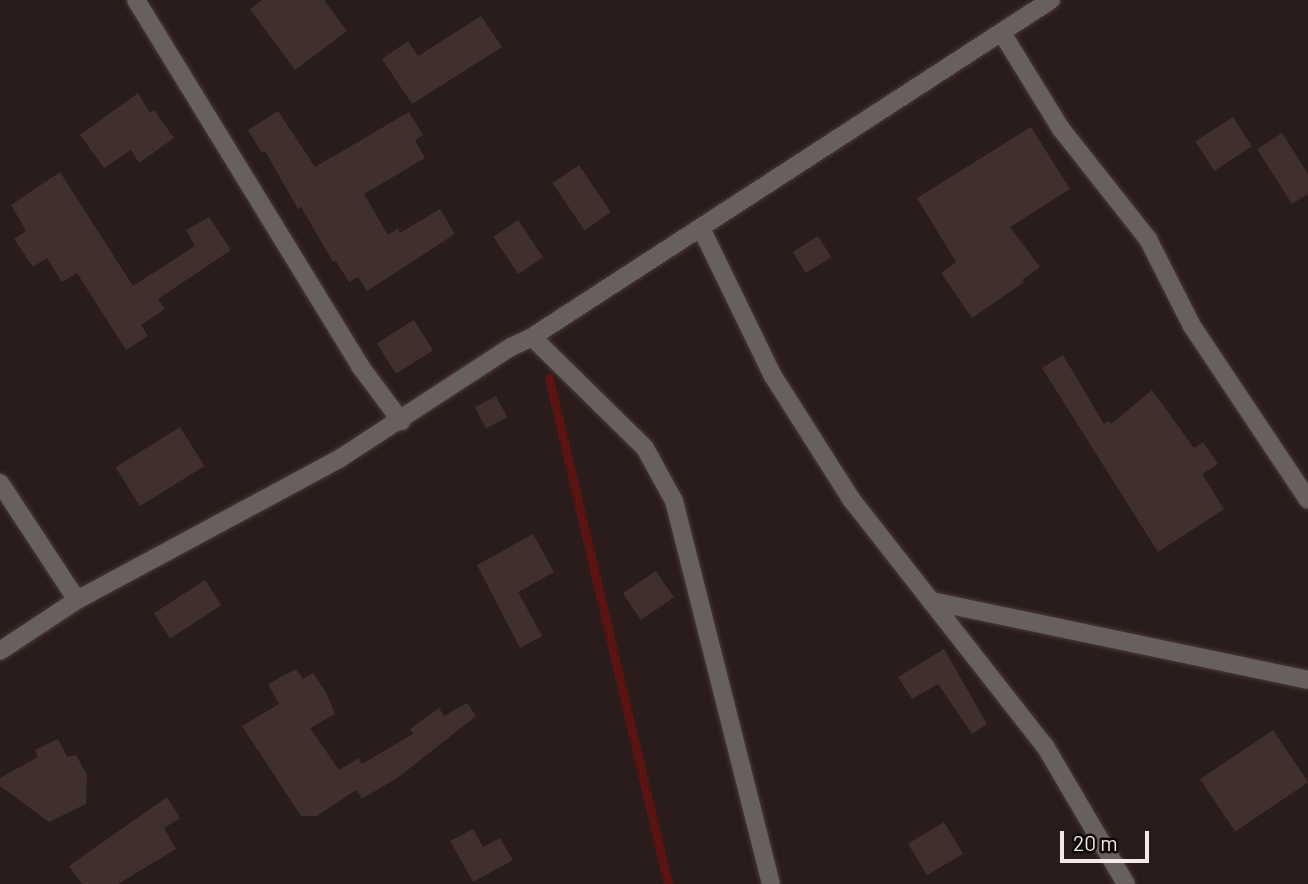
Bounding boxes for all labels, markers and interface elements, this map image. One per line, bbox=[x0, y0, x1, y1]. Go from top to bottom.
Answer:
scale bar bbox=[1063, 818, 1152, 862]
text: 20 m bbox=[1073, 830, 1118, 855]

